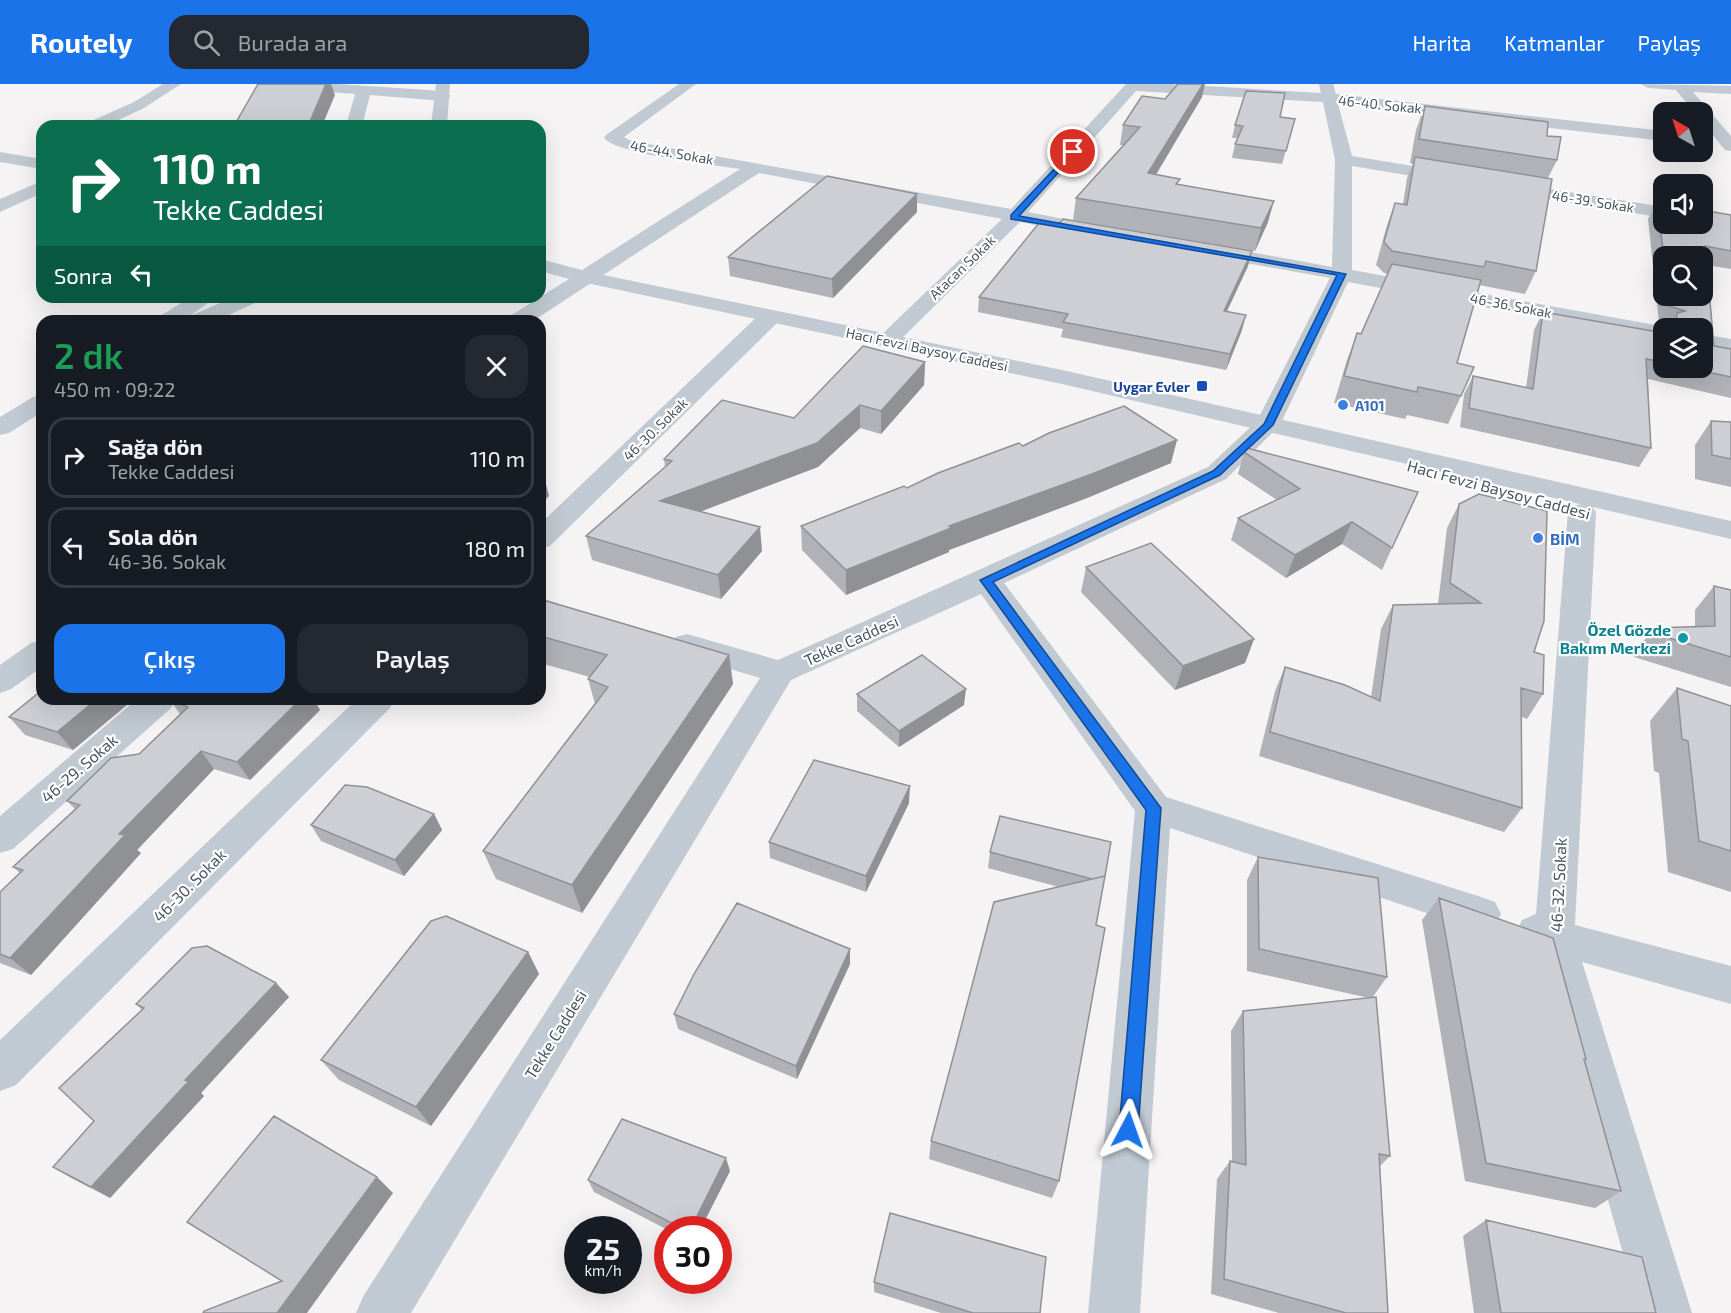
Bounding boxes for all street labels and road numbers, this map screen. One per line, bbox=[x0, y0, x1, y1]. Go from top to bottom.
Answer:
street label: 46-40. Sokak bbox=[1337, 91, 1423, 117]
street label: 46-44. Sokak bbox=[629, 136, 715, 168]
street label: 46-39. Sokak bbox=[1551, 186, 1635, 216]
street label: Atacan Sokak bbox=[925, 231, 999, 303]
street label: 46-36. Sokak bbox=[1469, 289, 1553, 321]
street label: Hacı Fevzi Baysoy Caddesi bbox=[844, 324, 1010, 374]
street label: 46-30. Sokak bbox=[619, 394, 691, 464]
street label: Hacı Fevzi Baysoy Caddesi bbox=[1405, 455, 1593, 523]
street label: Tekke Caddesi bbox=[801, 611, 901, 669]
street label: 46-29. Sokak bbox=[37, 730, 121, 806]
street label: 46-32. Sokak bbox=[1546, 837, 1570, 933]
street label: 46-30. Sokak bbox=[149, 845, 229, 925]
street label: Tekke Caddesi bbox=[520, 986, 590, 1082]

